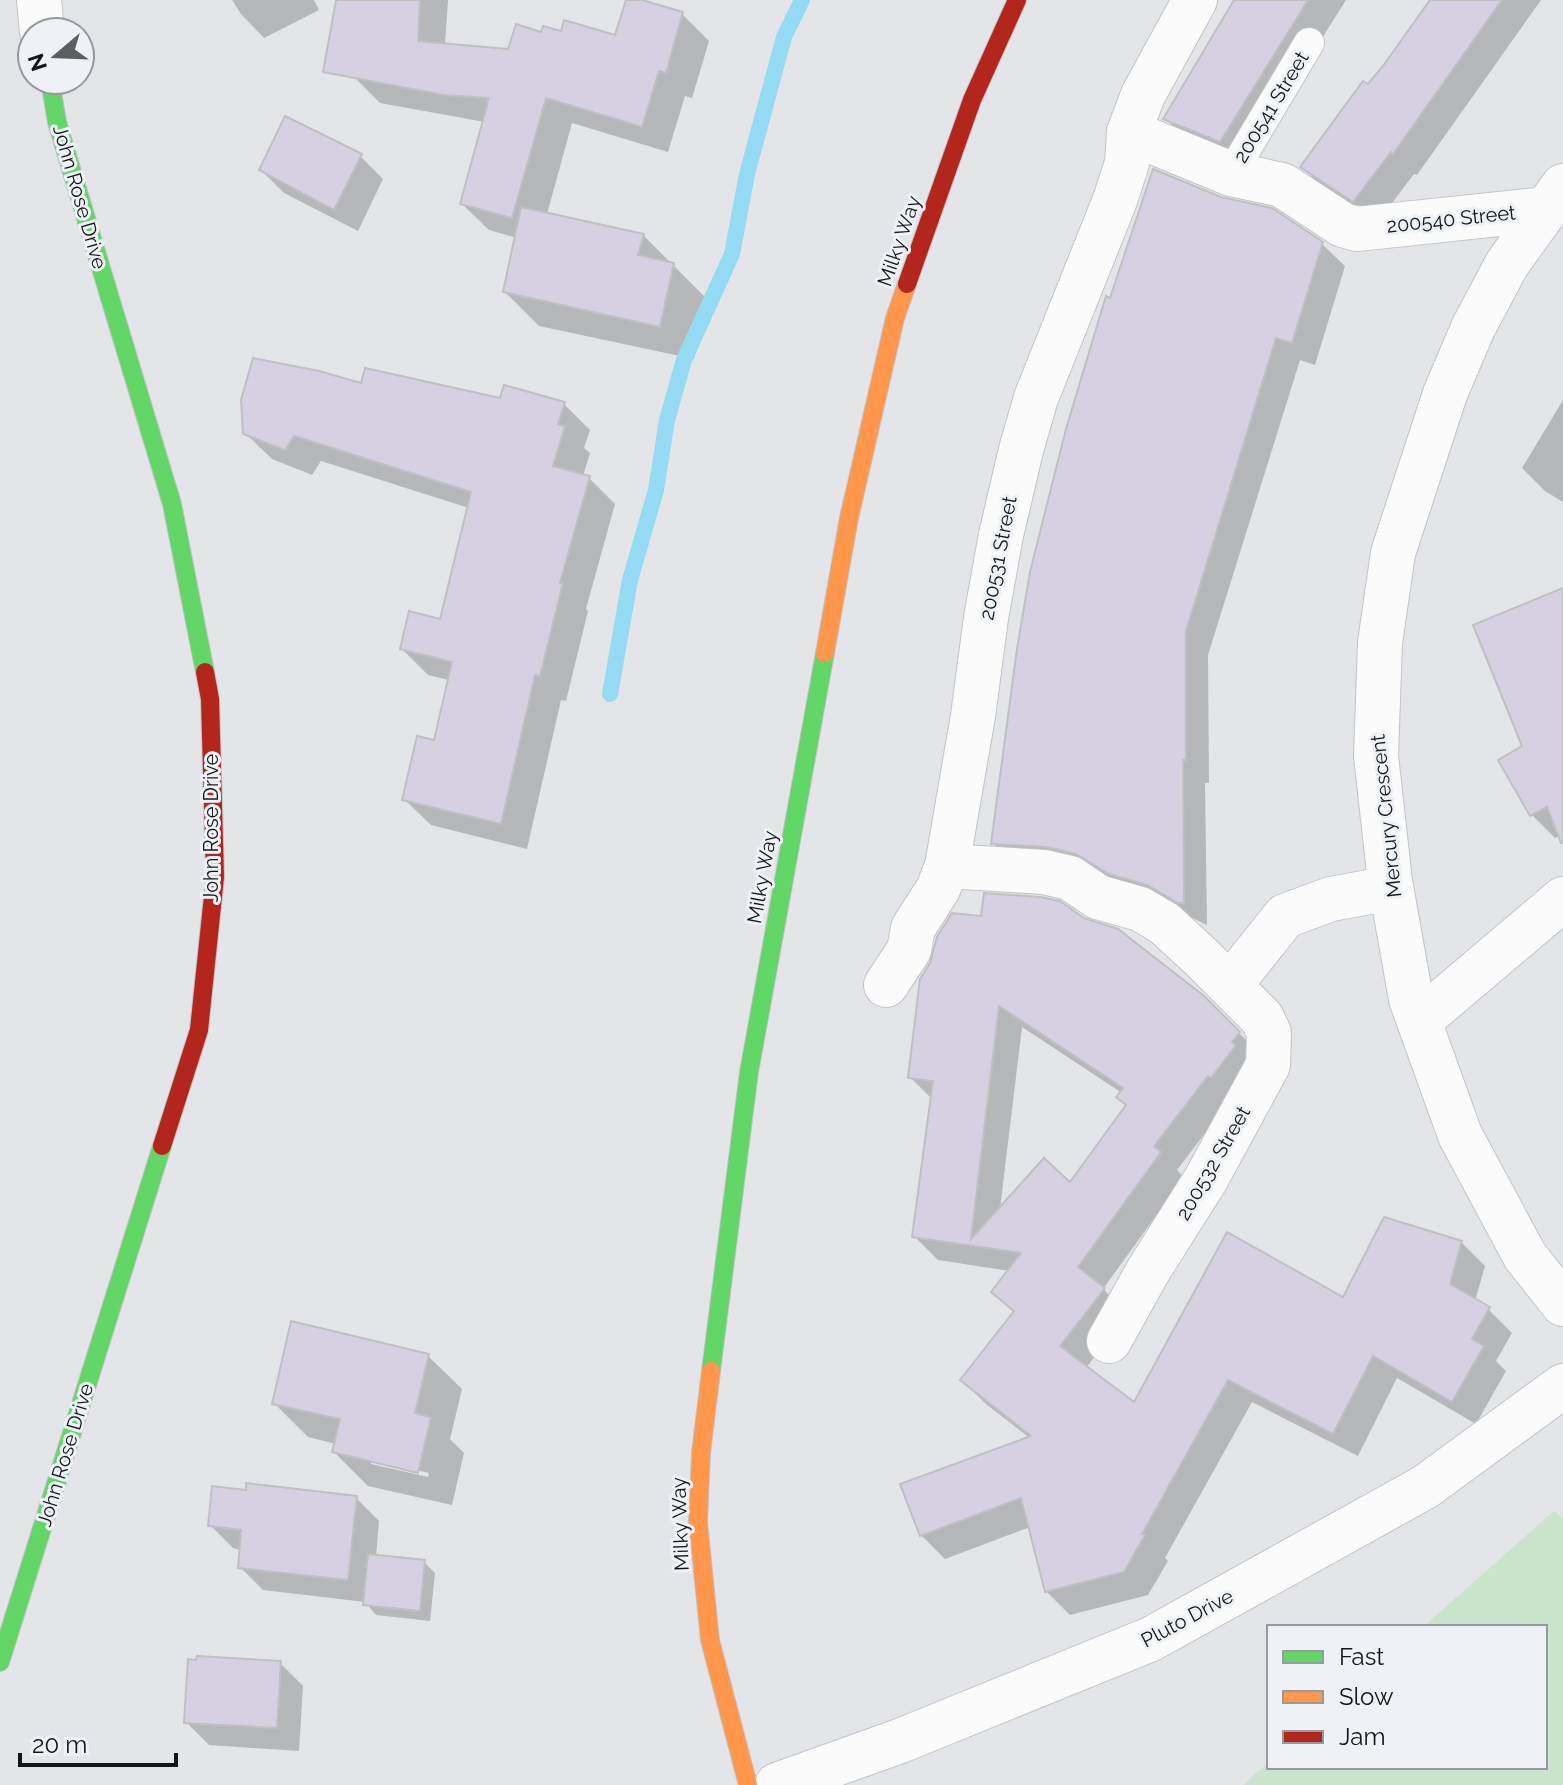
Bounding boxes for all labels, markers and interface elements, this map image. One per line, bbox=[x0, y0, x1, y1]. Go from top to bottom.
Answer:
north arrow bbox=[16, 16, 96, 96]
street label: 200541 Street bbox=[1228, 47, 1314, 167]
text: N bbox=[22, 50, 52, 75]
street label: John Rose Drive bbox=[48, 122, 112, 272]
street label: Milky Way bbox=[872, 193, 926, 289]
street label: 200540 Street bbox=[1385, 200, 1517, 238]
street label: 200531 Street bbox=[974, 494, 1022, 622]
street label: Mercury Crescent bbox=[1365, 733, 1406, 899]
street label: John Rose Drive bbox=[199, 753, 223, 902]
street label: Milky Way bbox=[742, 829, 782, 925]
street label: 200532 Street bbox=[1171, 1102, 1255, 1224]
street label: John Rose Drive bbox=[32, 1380, 98, 1530]
street label: Milky Way bbox=[666, 1476, 694, 1571]
street label: Pluto Drive bbox=[1137, 1584, 1237, 1652]
legend bbox=[1267, 1625, 1547, 1769]
text: Fast bbox=[1339, 1642, 1384, 1671]
text: Slow bbox=[1339, 1682, 1394, 1711]
scale bar bbox=[20, 1717, 176, 1767]
text: Jam bbox=[1339, 1722, 1385, 1751]
text: 20 m bbox=[32, 1730, 87, 1759]

